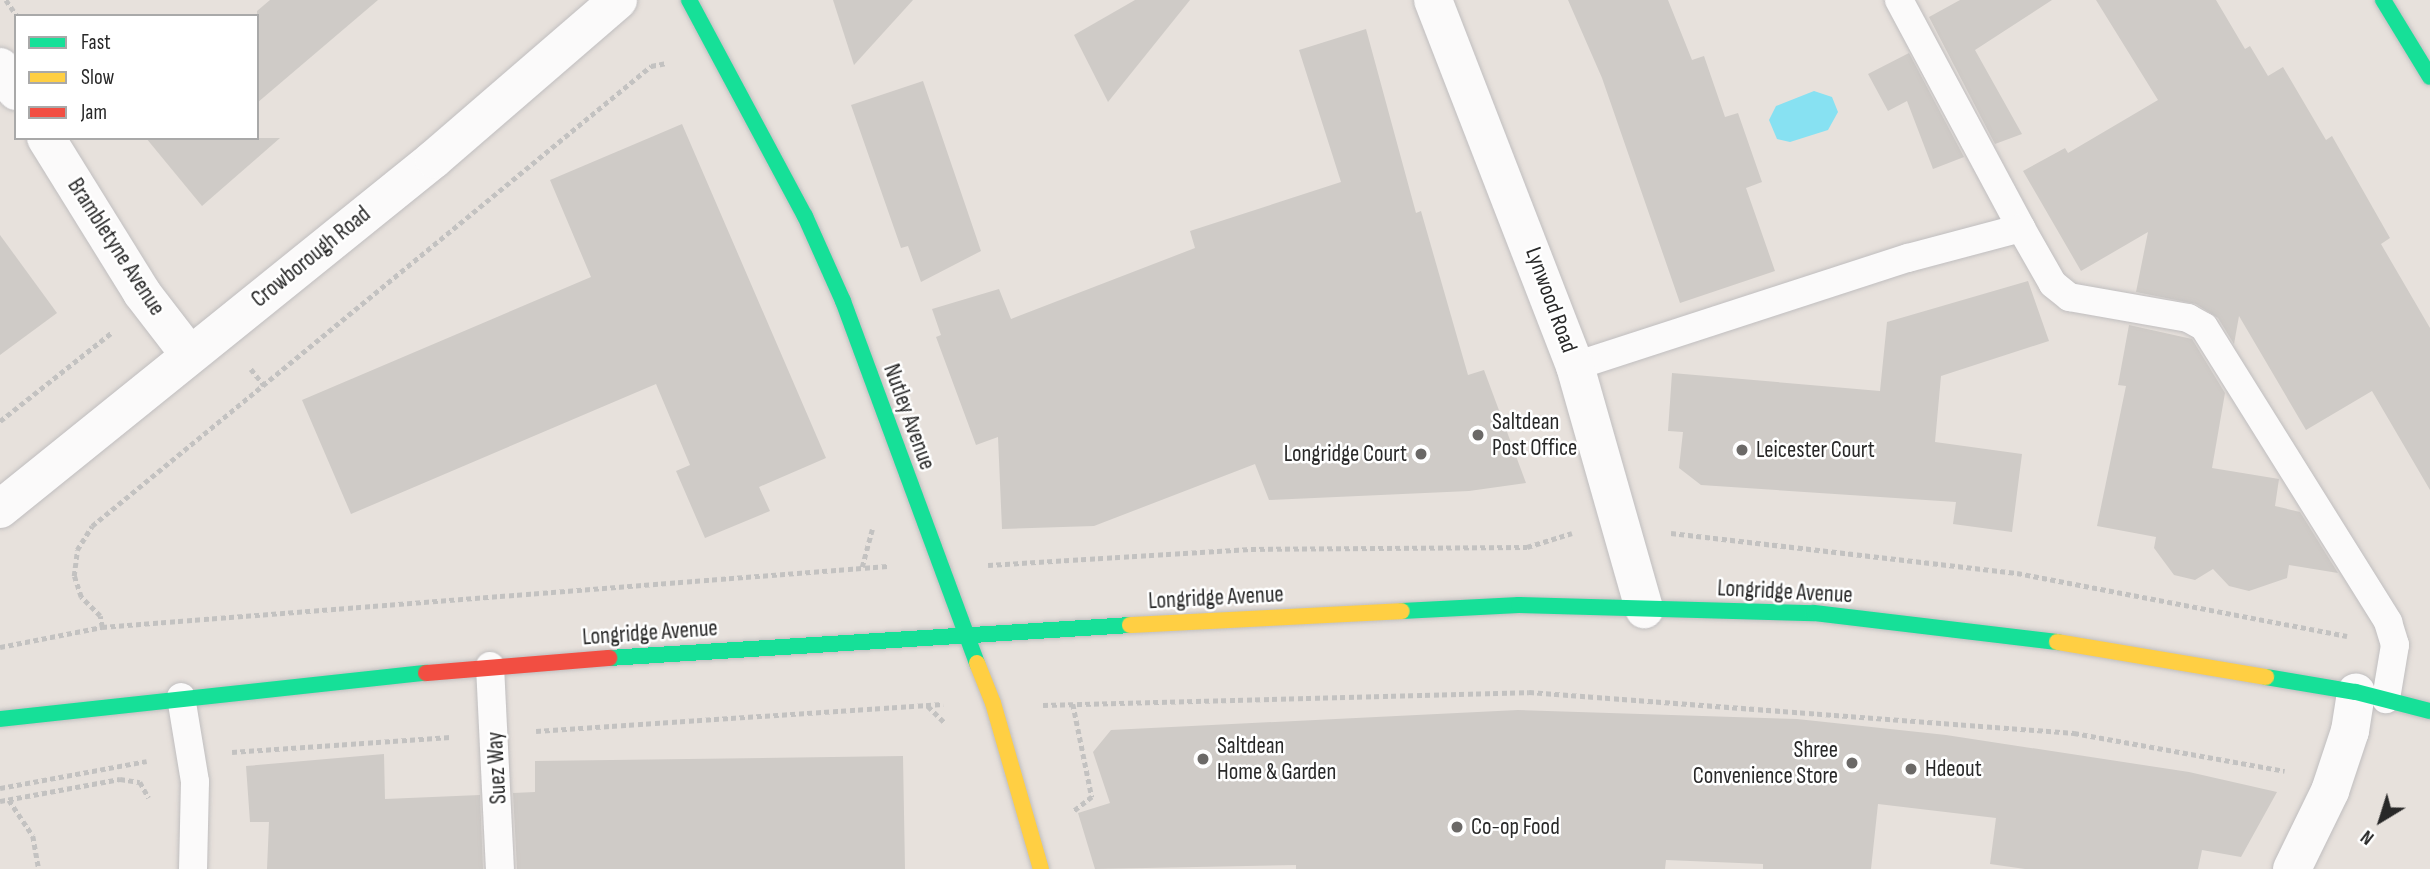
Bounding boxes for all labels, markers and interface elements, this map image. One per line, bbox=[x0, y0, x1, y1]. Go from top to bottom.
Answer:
legend bbox=[14, 14, 259, 140]
text: Fast bbox=[81, 30, 111, 55]
text: Slow bbox=[81, 65, 114, 90]
text: Jam bbox=[81, 100, 107, 125]
street label: Brambletyne Avenue bbox=[61, 173, 171, 321]
street label: Crowborough Road bbox=[246, 201, 376, 313]
street label: Lynwood Road bbox=[1519, 244, 1583, 356]
street label: Nutley Avenue bbox=[877, 360, 941, 474]
place label: Saltdean Post Office bbox=[1492, 408, 1577, 462]
marker: Saltdean Post Office bbox=[1470, 427, 1486, 443]
place label: Leicester Court bbox=[1756, 436, 1875, 464]
place label: Longridge Court bbox=[1284, 440, 1407, 468]
marker: Leicester Court bbox=[1734, 442, 1750, 458]
marker: Longridge Court bbox=[1413, 446, 1429, 462]
street label: Longridge Avenue bbox=[1717, 575, 1853, 609]
street label: Longridge Avenue bbox=[1148, 581, 1284, 615]
street label: Longridge Avenue bbox=[581, 615, 719, 651]
street label: Suez Way bbox=[481, 731, 513, 805]
place label: Saltdean Home & Garden bbox=[1217, 732, 1336, 786]
place label: Shree Convenience Store bbox=[1693, 736, 1838, 790]
marker: Saltdean Home & Garden bbox=[1195, 751, 1211, 767]
marker: Shree Convenience Store bbox=[1844, 755, 1860, 771]
place label: Hdeout bbox=[1925, 755, 1982, 783]
marker: Hdeout bbox=[1903, 761, 1919, 777]
north arrow bbox=[2346, 785, 2416, 855]
place label: Co-op Food bbox=[1471, 813, 1560, 841]
marker: Co-op Food bbox=[1449, 819, 1465, 835]
text: N bbox=[2357, 825, 2379, 849]

